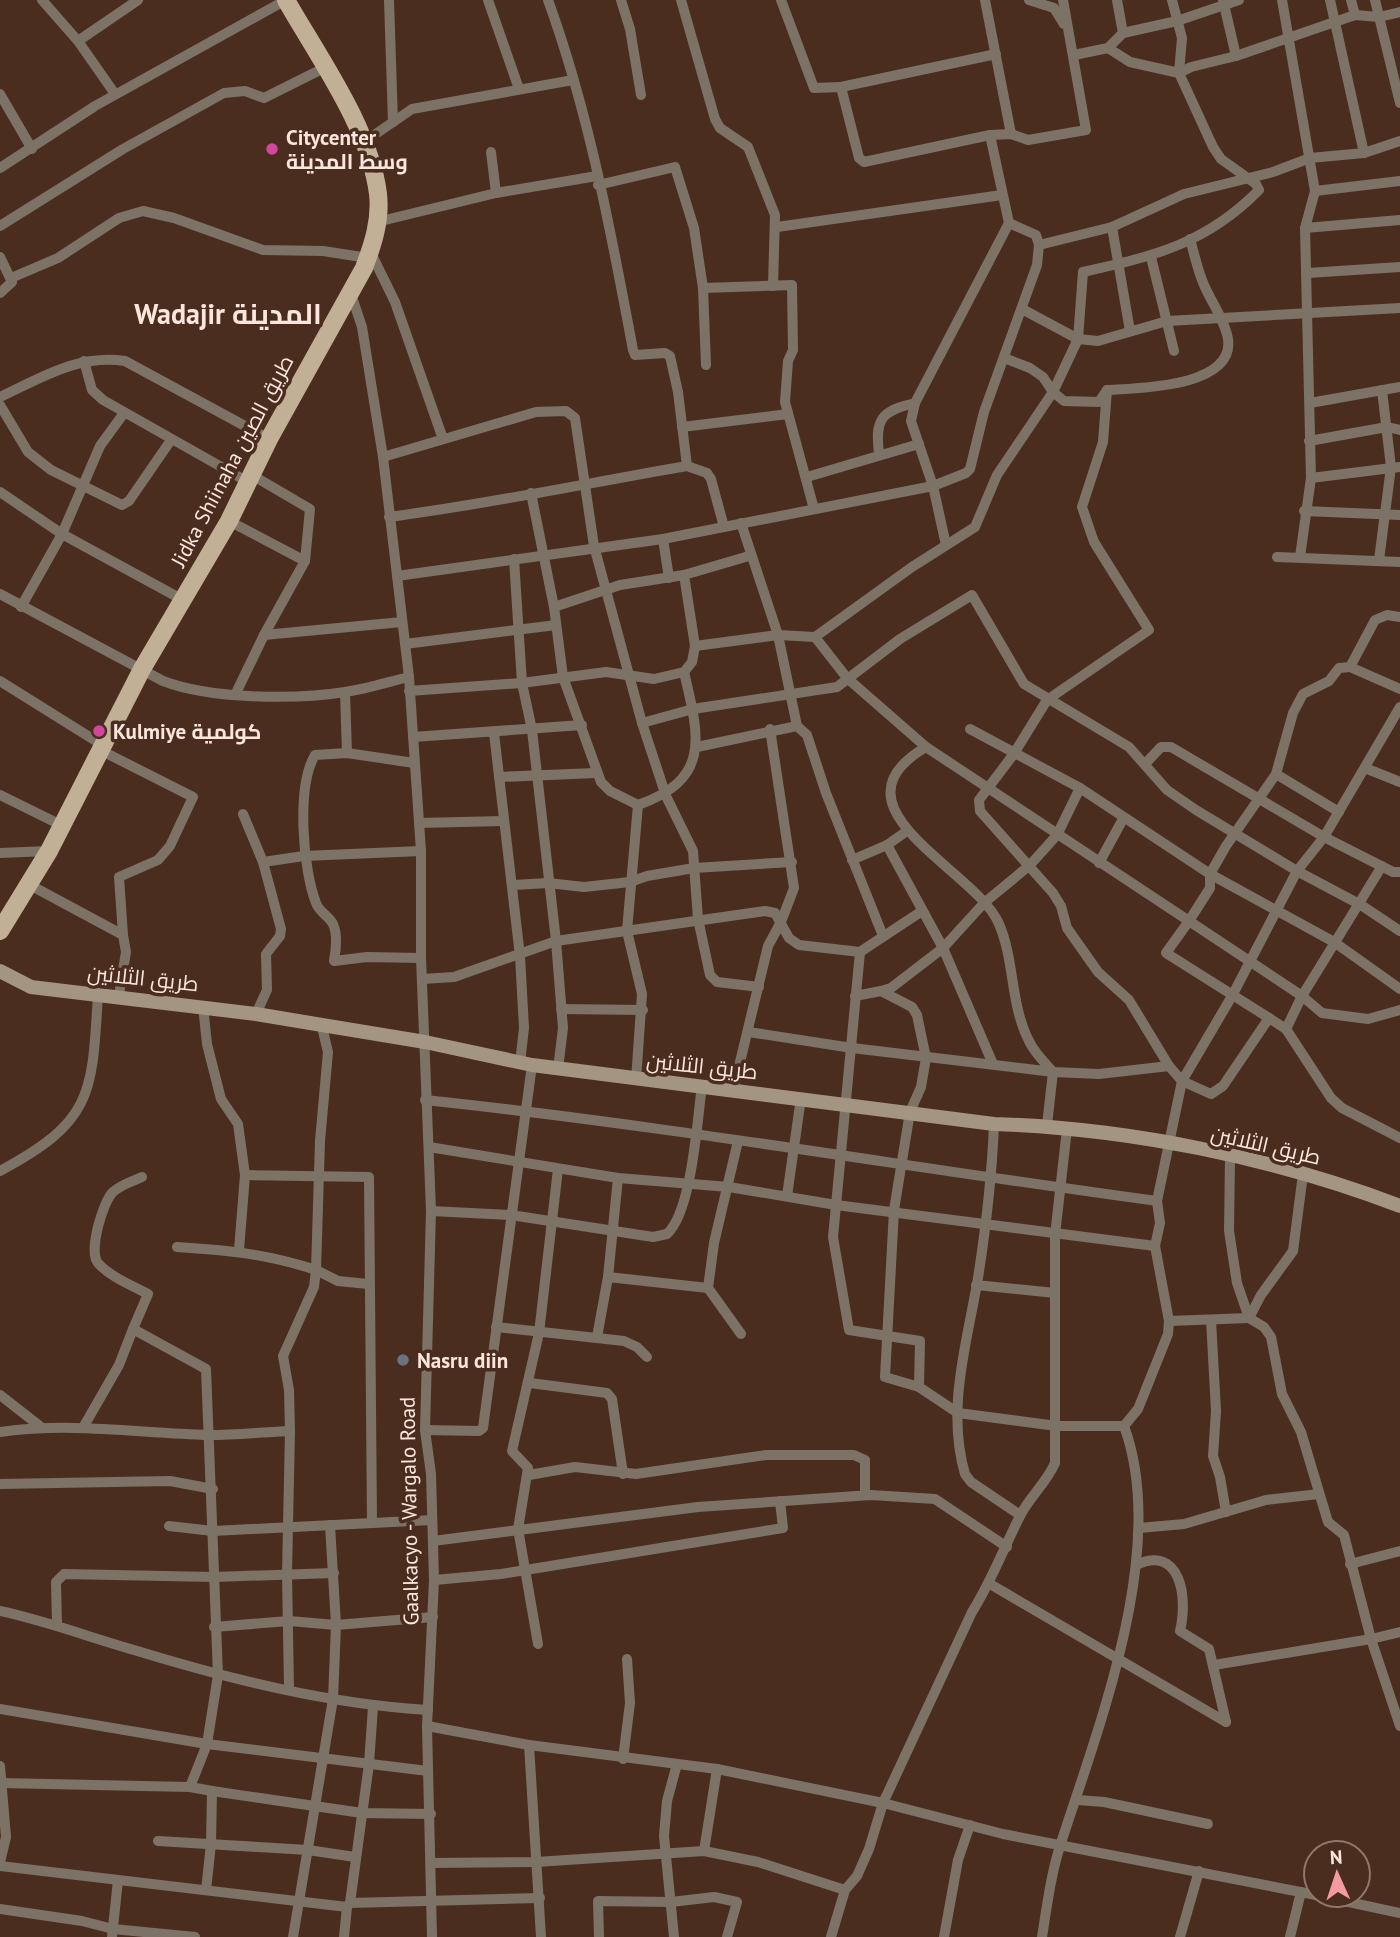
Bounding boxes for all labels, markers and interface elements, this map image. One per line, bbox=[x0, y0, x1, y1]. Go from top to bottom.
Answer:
place label: Citycenter وسط المدينة bbox=[286, 124, 408, 175]
marker: Citycenter وسط المدينة bbox=[264, 141, 280, 157]
district label: Wadajir المدينة bbox=[134, 295, 322, 332]
street label: Jidka Shiinaha طريق الصين bbox=[164, 350, 299, 573]
place label: Kulmiye كولمية bbox=[113, 718, 261, 745]
marker: Kulmiye كولمية bbox=[91, 723, 107, 739]
street label: طريق الثلاثين bbox=[86, 959, 200, 997]
street label: طريق الثلاثين bbox=[645, 1047, 759, 1085]
street label: طريق الثلاثين bbox=[1209, 1119, 1323, 1171]
place label: Nasru diin bbox=[417, 1347, 508, 1374]
marker: Nasru diin bbox=[395, 1352, 411, 1368]
street label: Gaalkacyo - Wargalo Road bbox=[394, 1396, 424, 1626]
north arrow bbox=[1302, 1839, 1372, 1909]
text: N bbox=[1329, 1845, 1343, 1869]

